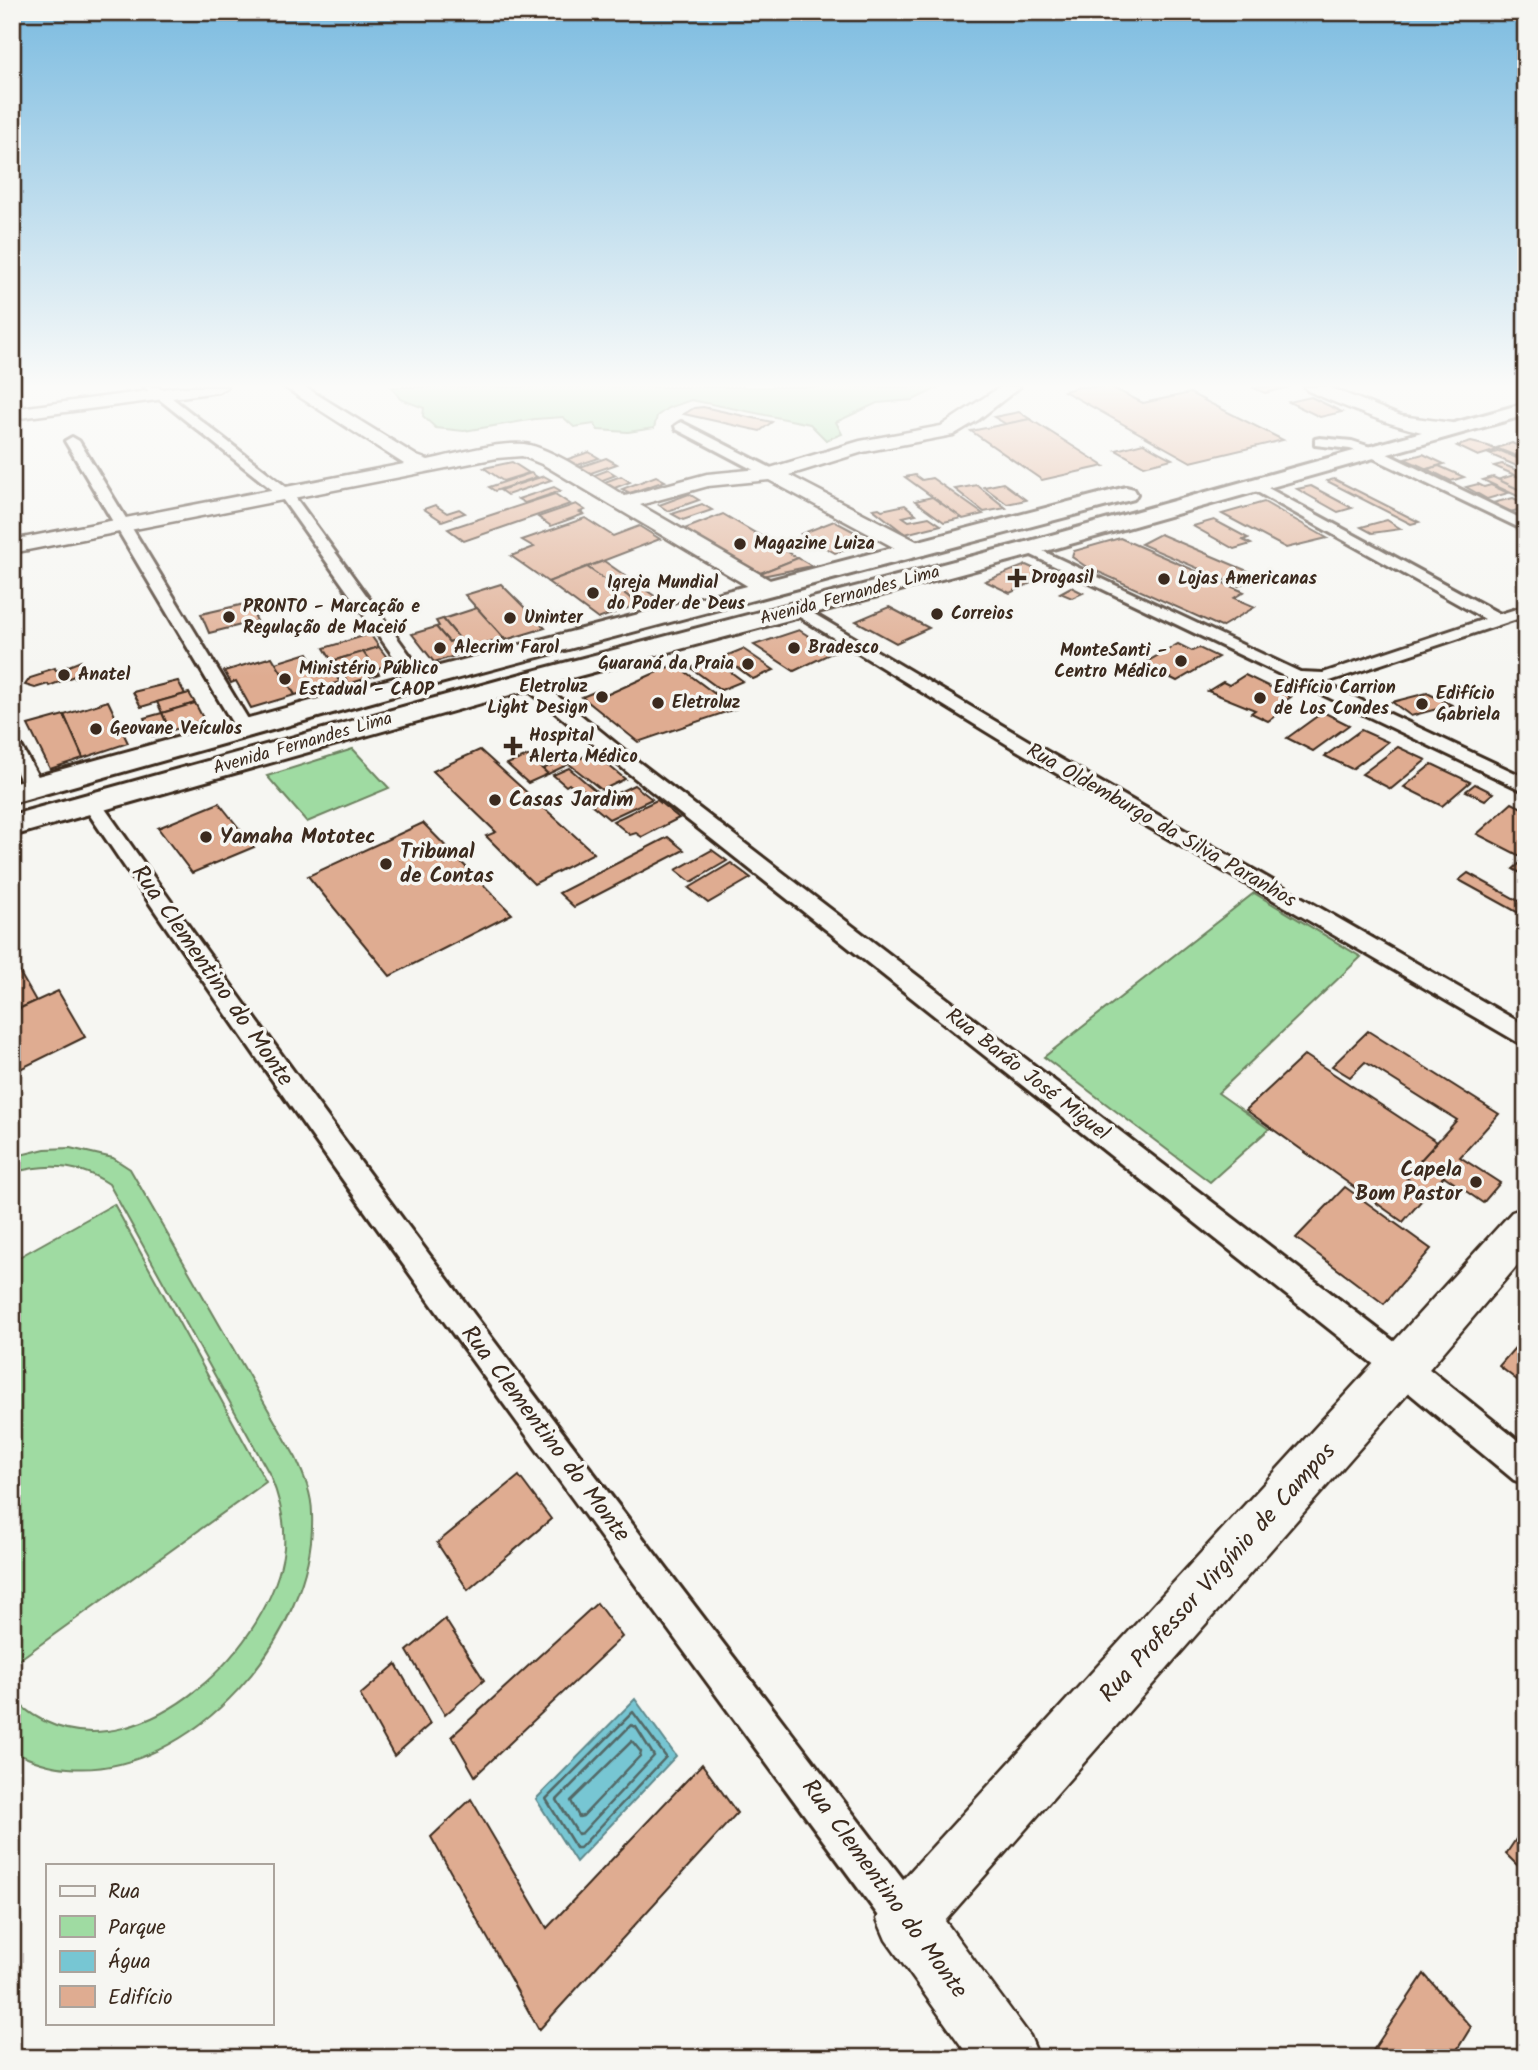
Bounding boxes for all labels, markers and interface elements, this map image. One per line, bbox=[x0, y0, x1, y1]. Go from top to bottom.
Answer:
place label: Magazine Luiza bbox=[754, 530, 875, 559]
marker: Magazine Luiza bbox=[732, 536, 748, 552]
street label: Avenida Fernandes Lima bbox=[757, 558, 943, 634]
place label: Drogasil bbox=[1031, 564, 1094, 593]
place label: Lojas Americanas bbox=[1178, 565, 1317, 594]
place label: Igreja Mundial do Poder de Deus bbox=[607, 569, 746, 619]
marker: Drogasil bbox=[1009, 570, 1025, 586]
marker: Lojas Americanas bbox=[1156, 571, 1172, 587]
marker: Igreja Mundial do Poder de Deus bbox=[585, 585, 601, 601]
place label: PRONTO - Marcação e Regulação de Maceió bbox=[243, 593, 420, 643]
place label: Correios bbox=[951, 600, 1014, 629]
place label: Uninter bbox=[524, 604, 584, 633]
marker: Correios bbox=[929, 606, 945, 622]
marker: PRONTO - Marcação e Regulação de Maceió bbox=[221, 609, 237, 625]
marker: Uninter bbox=[502, 610, 518, 626]
place label: Alecrim Farol bbox=[454, 634, 559, 663]
place label: Bradesco bbox=[808, 634, 879, 663]
place label: MonteSanti - Centro Médico bbox=[1054, 637, 1167, 687]
marker: Alecrim Farol bbox=[432, 640, 448, 656]
marker: Bradesco bbox=[786, 640, 802, 656]
place label: Guaraná da Praia bbox=[598, 650, 734, 679]
marker: MonteSanti - Centro Médico bbox=[1173, 653, 1189, 669]
place label: Ministério Público Estadual - CAOP bbox=[299, 655, 438, 705]
marker: Guaraná da Praia bbox=[740, 656, 756, 672]
place label: Anatel bbox=[78, 661, 130, 690]
marker: Anatel bbox=[56, 667, 72, 683]
marker: Ministério Público Estadual - CAOP bbox=[277, 671, 293, 687]
place label: Eletroluz Light Design bbox=[487, 673, 588, 723]
place label: Edifício Carrion de Los Condes bbox=[1274, 674, 1396, 724]
place label: Edifício Gabriela bbox=[1436, 680, 1500, 730]
marker: Eletroluz Light Design bbox=[594, 689, 610, 705]
place label: Eletroluz bbox=[672, 689, 741, 718]
marker: Edifício Carrion de Los Condes bbox=[1252, 690, 1268, 706]
marker: Eletroluz bbox=[650, 695, 666, 711]
marker: Edifício Gabriela bbox=[1414, 696, 1430, 712]
street label: Avenida Fernandes Lima bbox=[210, 705, 396, 783]
place label: Geovane Veículos bbox=[110, 715, 243, 744]
marker: Geovane Veículos bbox=[88, 721, 104, 737]
place label: Hospital Alerta Médico bbox=[529, 722, 638, 772]
street label: Rua Oldemburgo da Silva Paranhos bbox=[1020, 735, 1302, 917]
marker: Hospital Alerta Médico bbox=[503, 736, 523, 756]
place label: Casas Jardim bbox=[509, 784, 634, 817]
marker: Casas Jardim bbox=[487, 792, 503, 808]
place label: Yamaha Mototec bbox=[220, 821, 376, 854]
marker: Yamaha Mototec bbox=[198, 829, 214, 845]
place label: Tribunal de Contas bbox=[400, 836, 494, 893]
marker: Tribunal de Contas bbox=[378, 856, 394, 872]
street label: Rua Clementino do Monte bbox=[120, 857, 304, 1095]
street label: Rua Barão José Miguel bbox=[938, 1000, 1116, 1150]
place label: Capela Bom Pastor bbox=[1355, 1154, 1463, 1211]
marker: Capela Bom Pastor bbox=[1468, 1174, 1484, 1190]
street label: Rua Clementino do Monte bbox=[450, 1317, 640, 1551]
street label: Rua Professor Virgínio de Campos bbox=[1090, 1434, 1346, 1712]
street label: Rua Clementino do Monte bbox=[791, 1771, 977, 2007]
legend bbox=[46, 1864, 273, 2024]
text: Rua bbox=[108, 1876, 140, 1909]
text: Parque bbox=[108, 1912, 166, 1945]
text: Água bbox=[108, 1946, 151, 1979]
text: Edifício bbox=[108, 1982, 173, 2015]

